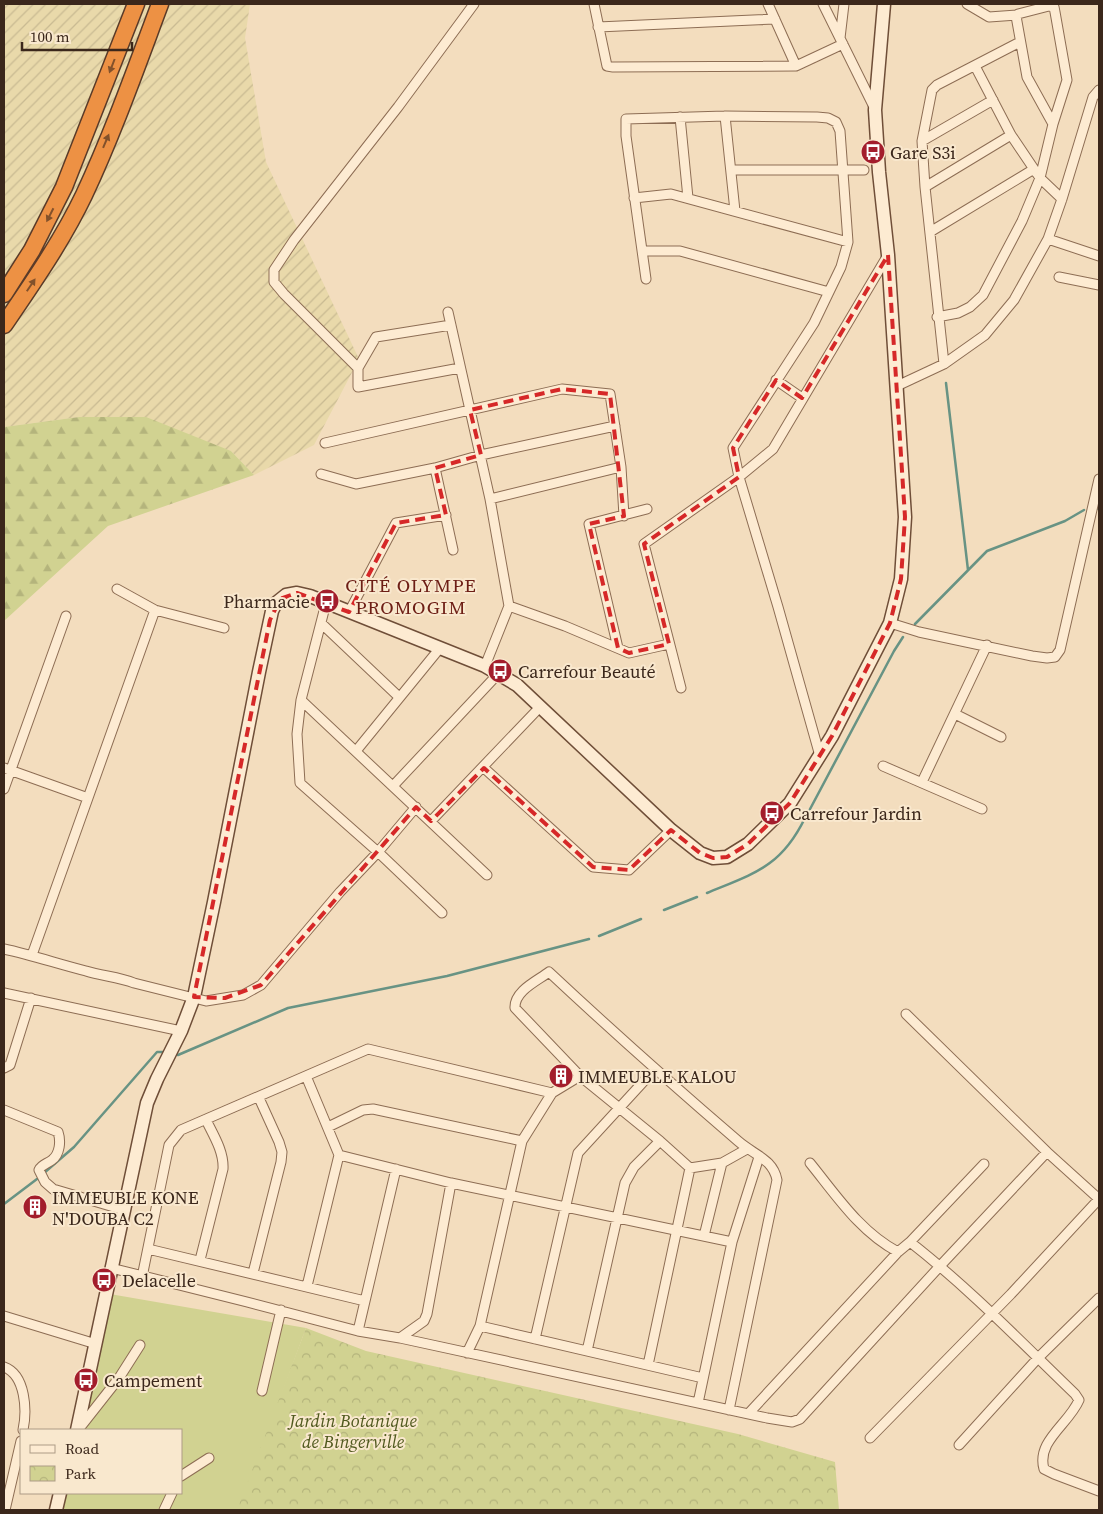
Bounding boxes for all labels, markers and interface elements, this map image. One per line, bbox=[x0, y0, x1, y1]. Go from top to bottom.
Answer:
scale bar bbox=[22, 20, 132, 52]
text: 100 m bbox=[30, 26, 70, 47]
one-way arrow bbox=[108, 58, 115, 73]
one-way arrow bbox=[103, 134, 111, 148]
bus stop icon: Gare S3i bbox=[860, 139, 886, 165]
place label: Gare S3i bbox=[890, 140, 956, 165]
one-way arrow bbox=[46, 208, 54, 223]
one-way arrow bbox=[26, 278, 36, 292]
district label: CITÉ OLYMPE PROMOGIM bbox=[345, 572, 477, 620]
bus stop icon: Pharmacie bbox=[314, 588, 340, 614]
place label: Pharmacie bbox=[223, 589, 310, 614]
bus stop icon: Carrefour Beauté bbox=[487, 658, 513, 684]
place label: Carrefour Beauté bbox=[518, 659, 656, 684]
bus stop icon: Carrefour Jardin bbox=[759, 800, 785, 826]
place label: Carrefour Jardin bbox=[790, 801, 922, 826]
building icon: IMMEUBLE KALOU bbox=[548, 1063, 574, 1089]
place label: IMMEUBLE KALOU bbox=[578, 1064, 737, 1089]
place label: IMMEUBLE KONE N'DOUBA C2 bbox=[52, 1185, 199, 1231]
building icon: IMMEUBLE KONE N'DOUBA C2 bbox=[22, 1194, 48, 1220]
bus stop icon: Delacelle bbox=[91, 1267, 117, 1293]
place label: Delacelle bbox=[122, 1268, 196, 1293]
bus stop icon: Campement bbox=[73, 1367, 99, 1393]
place label: Campement bbox=[104, 1368, 202, 1393]
park label: Jardin Botanique de Bingerville bbox=[286, 1408, 418, 1454]
legend bbox=[20, 1429, 182, 1494]
text: Road bbox=[65, 1438, 99, 1459]
text: Park bbox=[65, 1463, 97, 1484]

